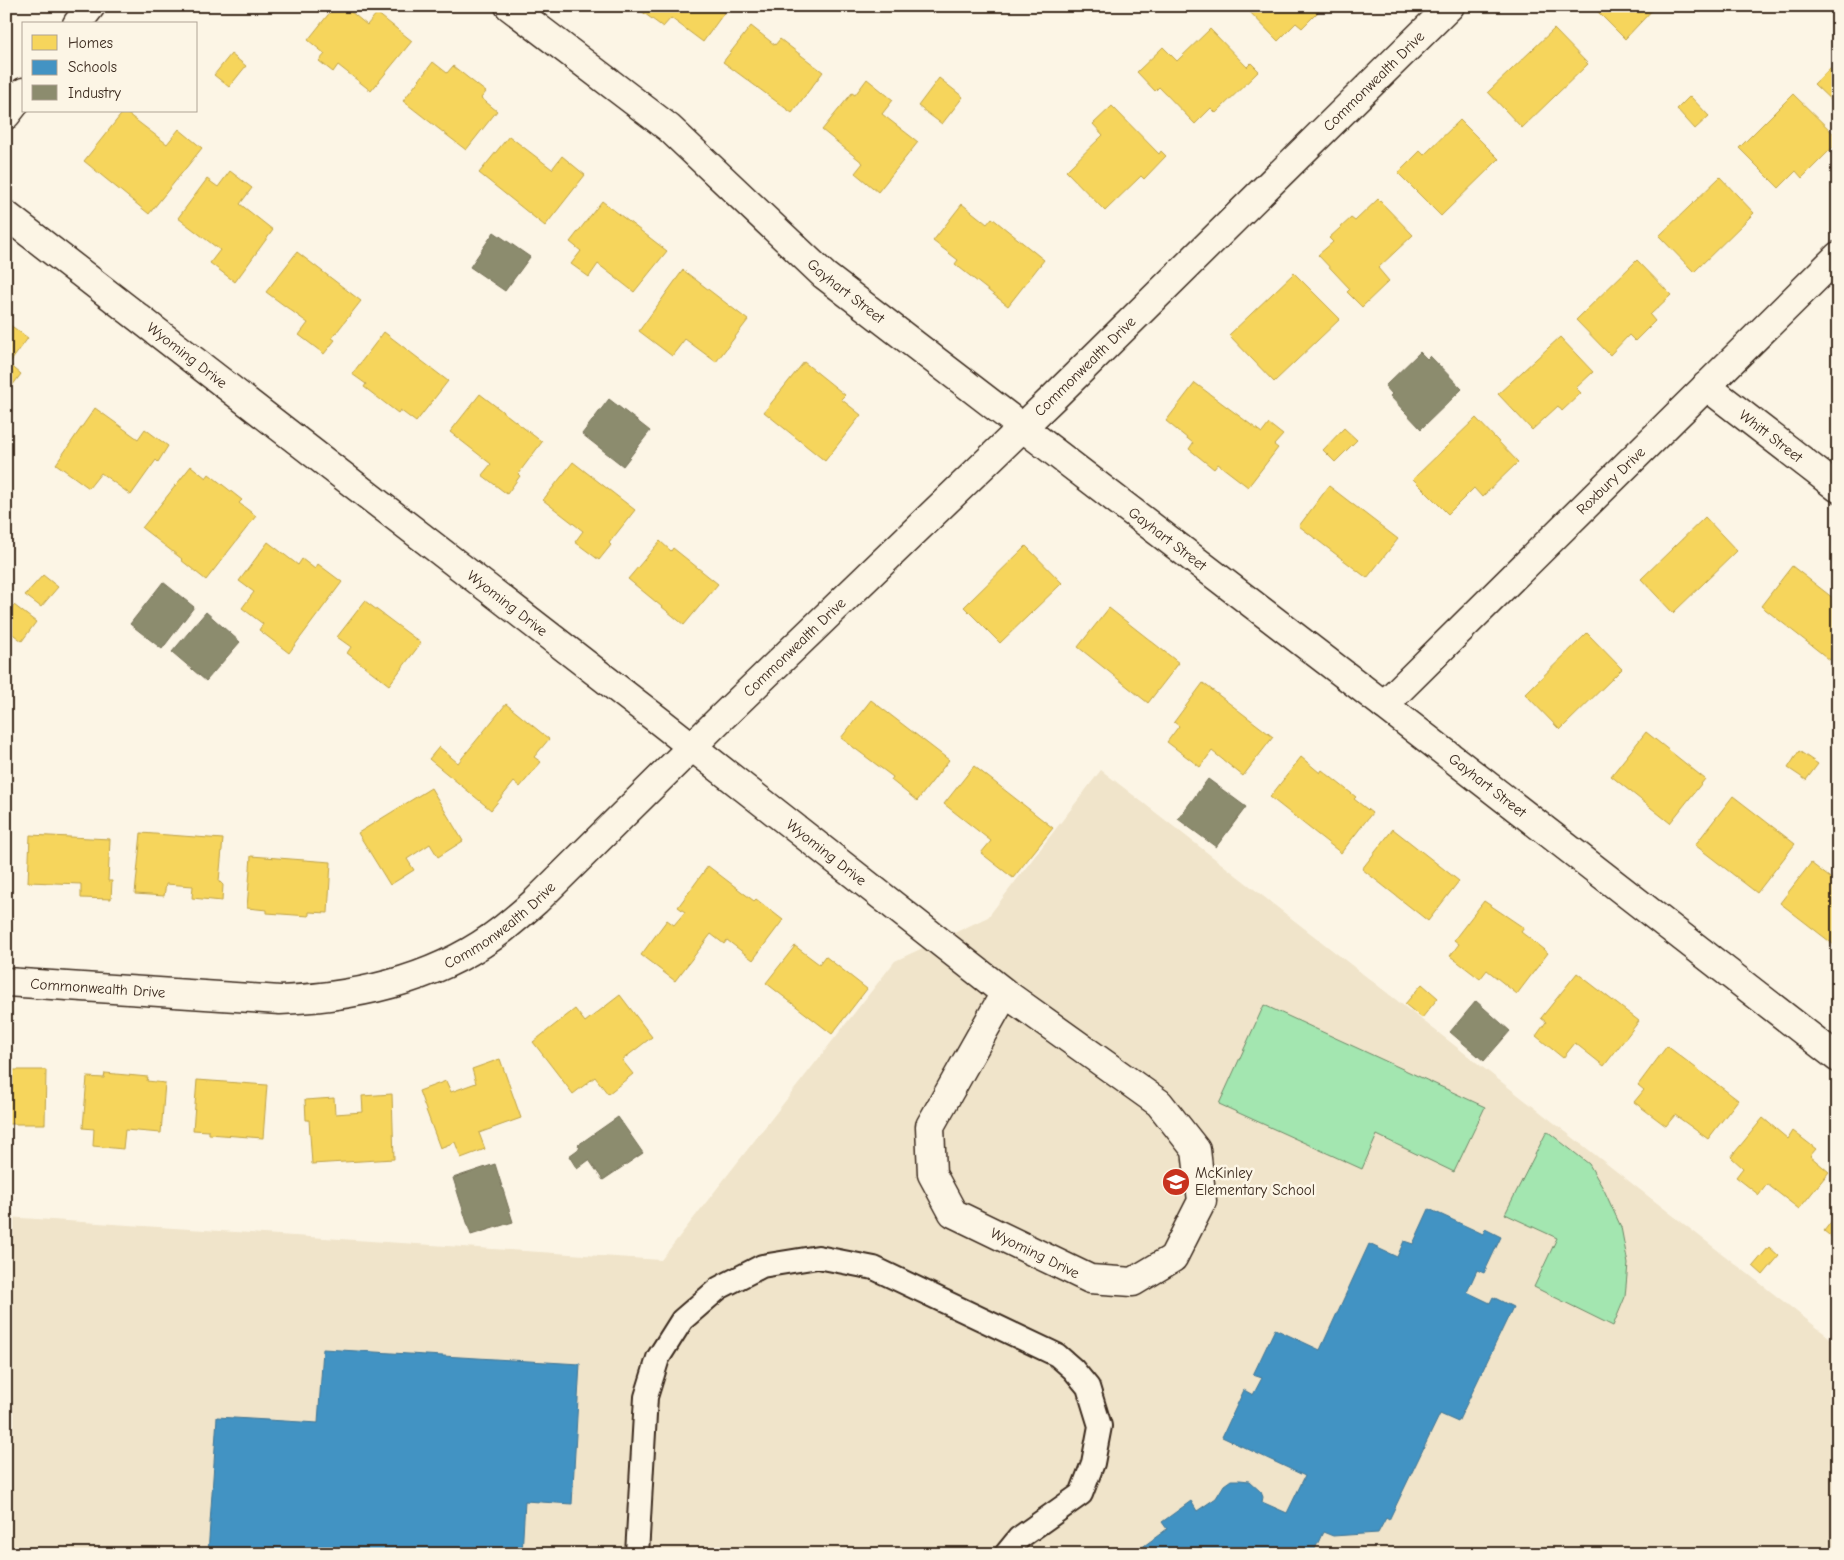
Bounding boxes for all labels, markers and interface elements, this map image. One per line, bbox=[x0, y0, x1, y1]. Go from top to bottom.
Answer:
legend bbox=[22, 22, 198, 112]
street label: Commonwealth Drive bbox=[1319, 27, 1429, 135]
text: Homes bbox=[68, 34, 113, 52]
text: Schools bbox=[68, 58, 117, 76]
text: Industry bbox=[68, 84, 121, 102]
street label: Gayhart Street bbox=[803, 255, 889, 328]
street label: Commonwealth Drive bbox=[1030, 312, 1140, 420]
street label: Wyoming Drive bbox=[143, 318, 231, 392]
street label: Whitt Street bbox=[1735, 406, 1807, 467]
street label: Roxbury Drive bbox=[1573, 443, 1649, 518]
street label: Gayhart Street bbox=[1125, 503, 1211, 575]
street label: Wyoming Drive bbox=[463, 566, 551, 640]
street label: Commonwealth Drive bbox=[740, 594, 850, 701]
street label: Gayhart Street bbox=[1445, 750, 1531, 822]
street label: Wyoming Drive bbox=[783, 815, 870, 890]
street label: Commonwealth Drive bbox=[441, 878, 560, 972]
street label: Commonwealth Drive bbox=[30, 975, 166, 1001]
place label: McKinley Elementary School bbox=[1195, 1164, 1315, 1199]
school or university icon: McKinley Elementary School bbox=[1161, 1167, 1191, 1197]
street label: Wyoming Drive bbox=[988, 1224, 1083, 1283]

